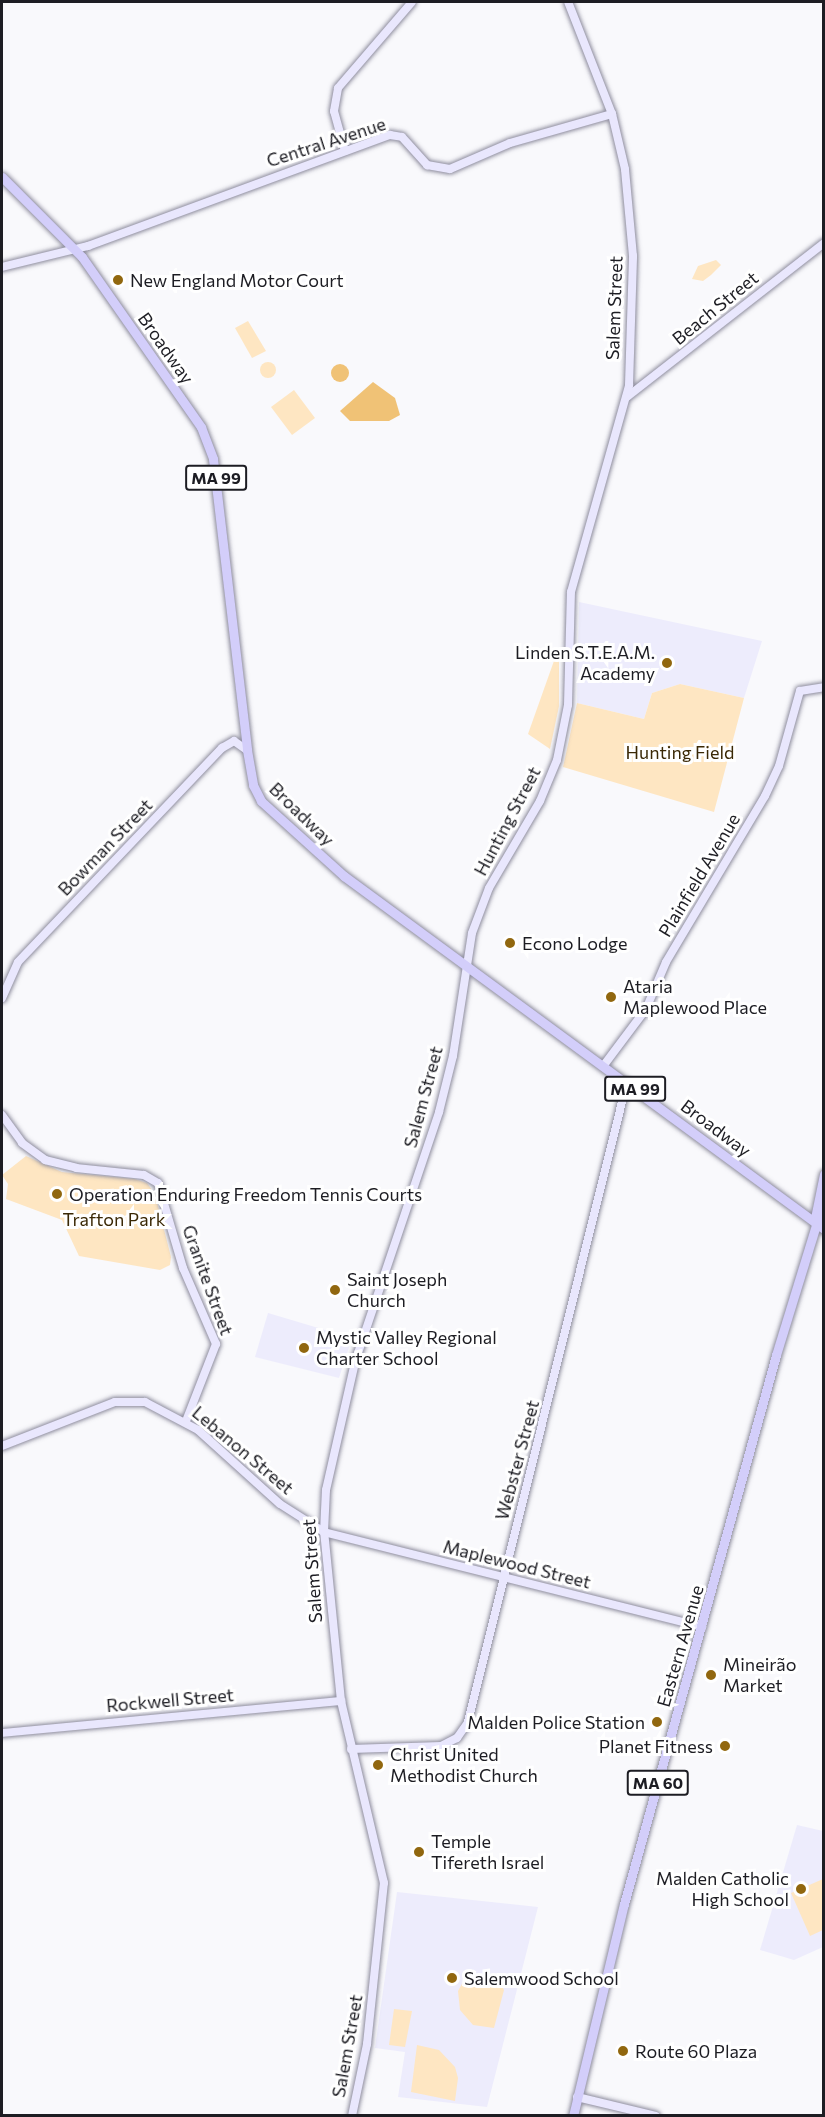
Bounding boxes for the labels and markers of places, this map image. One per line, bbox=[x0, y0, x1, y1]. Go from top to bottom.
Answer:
place label: New England Motor Court bbox=[130, 269, 344, 291]
marker: New England Motor Court bbox=[111, 273, 125, 287]
place label: Linden S.T.E.A.M. Academy bbox=[515, 642, 655, 684]
marker: Linden S.T.E.A.M. Academy bbox=[660, 656, 674, 670]
place label: Econo Lodge bbox=[522, 932, 627, 954]
marker: Econo Lodge bbox=[503, 936, 517, 950]
place label: Ataria Maplewood Place bbox=[623, 976, 767, 1018]
marker: Ataria Maplewood Place bbox=[604, 990, 618, 1004]
place label: Operation Enduring Freedom Tennis Courts bbox=[69, 1183, 422, 1205]
marker: Operation Enduring Freedom Tennis Courts bbox=[50, 1187, 64, 1201]
place label: Saint Joseph Church bbox=[347, 1269, 447, 1312]
marker: Saint Joseph Church bbox=[328, 1283, 342, 1297]
place label: Mystic Valley Regional Charter School bbox=[316, 1327, 497, 1370]
marker: Mystic Valley Regional Charter School bbox=[297, 1341, 311, 1355]
place label: Mineirão Market bbox=[723, 1654, 796, 1696]
marker: Mineirão Market bbox=[704, 1668, 718, 1682]
place label: Malden Police Station bbox=[467, 1711, 645, 1733]
marker: Malden Police Station bbox=[650, 1715, 664, 1729]
place label: Planet Fitness bbox=[599, 1735, 713, 1757]
marker: Planet Fitness bbox=[718, 1739, 732, 1753]
place label: Christ United Methodist Church bbox=[390, 1744, 538, 1786]
marker: Christ United Methodist Church bbox=[371, 1758, 385, 1772]
place label: Temple Tifereth Israel bbox=[431, 1831, 544, 1874]
marker: Temple Tifereth Israel bbox=[412, 1845, 426, 1859]
place label: Malden Catholic High School bbox=[656, 1868, 789, 1910]
marker: Malden Catholic High School bbox=[794, 1882, 808, 1896]
place label: Salemwood School bbox=[464, 1967, 619, 1989]
marker: Salemwood School bbox=[445, 1971, 459, 1985]
place label: Route 60 Plaza bbox=[635, 2040, 757, 2062]
marker: Route 60 Plaza bbox=[616, 2044, 630, 2058]

